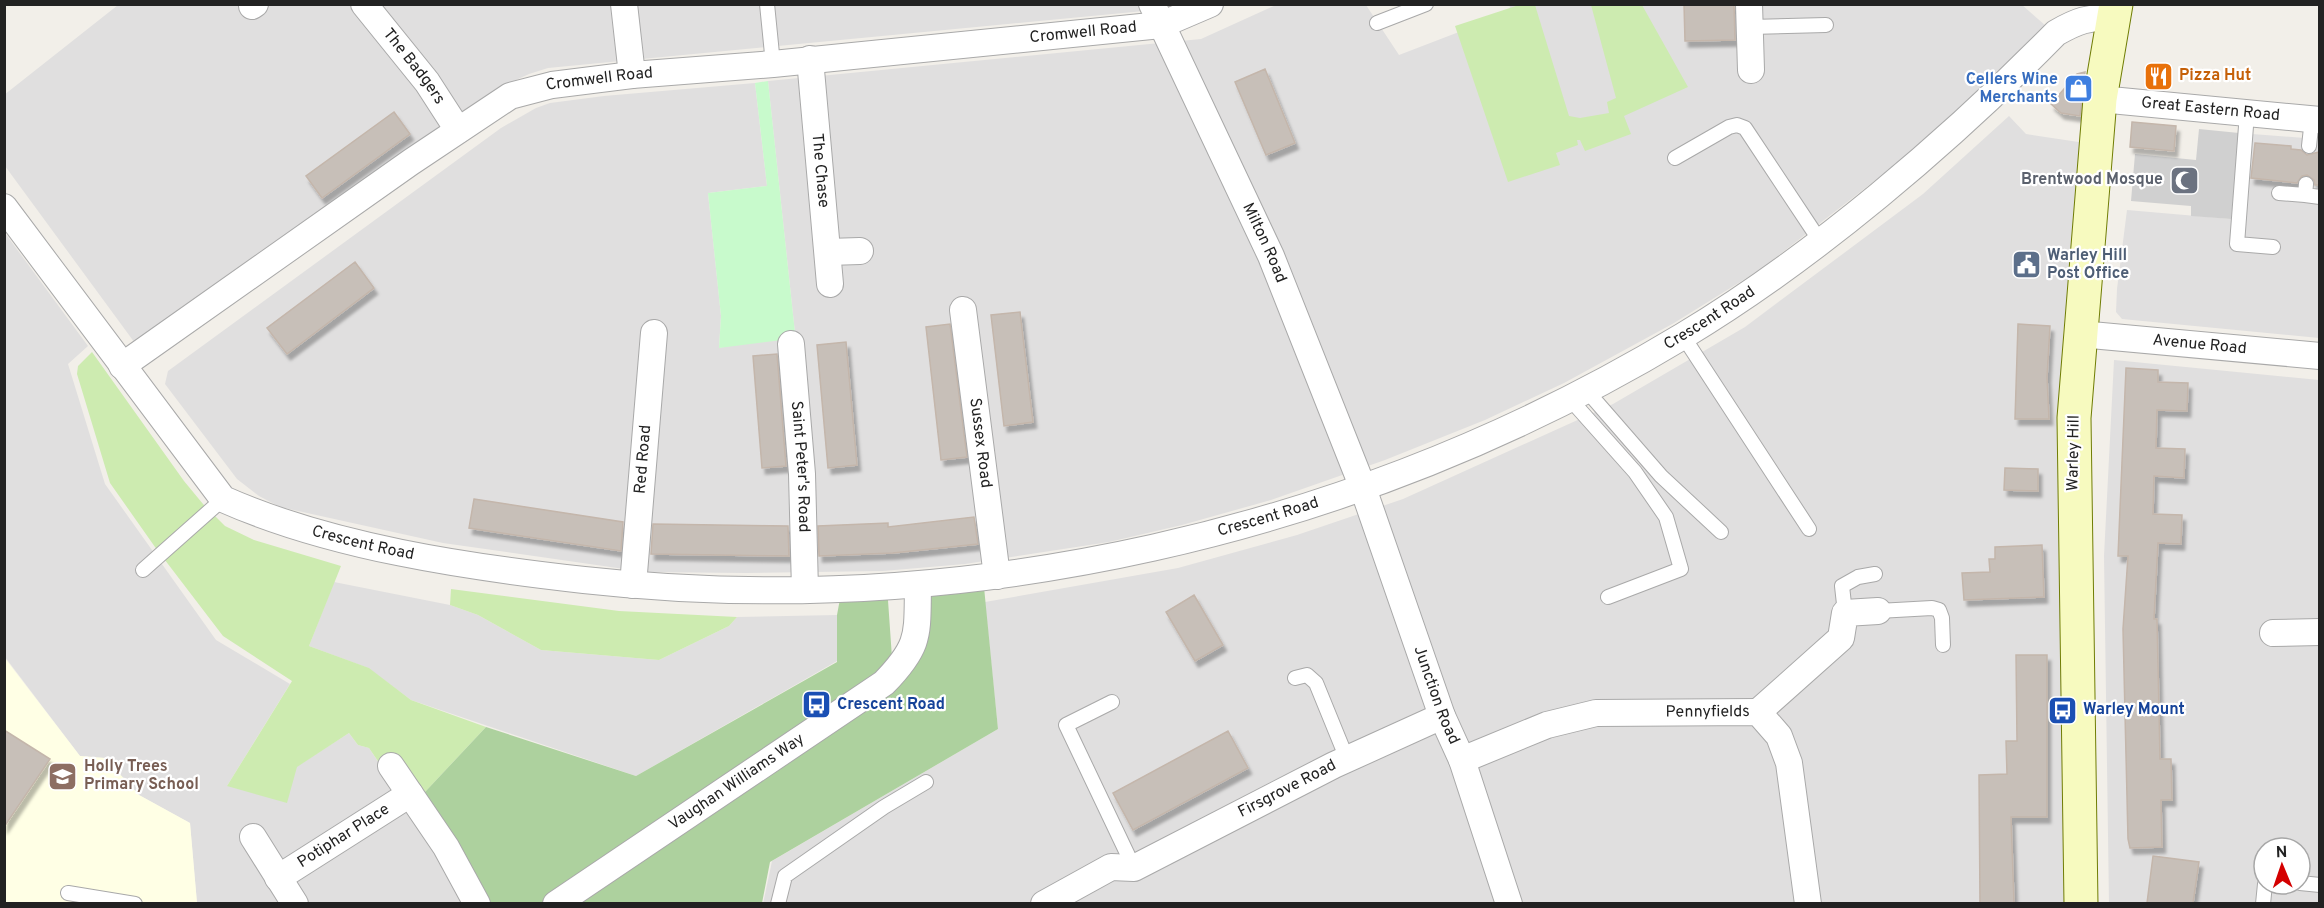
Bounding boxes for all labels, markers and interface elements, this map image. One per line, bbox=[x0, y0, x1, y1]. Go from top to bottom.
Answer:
street label: Cromwell Road bbox=[1029, 17, 1138, 48]
street label: The Badgers bbox=[378, 25, 449, 108]
restaurant icon: Pizza Hut bbox=[2142, 60, 2174, 92]
street label: Cromwell Road bbox=[544, 63, 654, 96]
place label: Pizza Hut bbox=[2179, 66, 2251, 86]
place label: Cellers Wine Merchants bbox=[1966, 70, 2058, 108]
shop icon: Cellers Wine Merchants bbox=[2063, 73, 2095, 105]
street label: Great Eastern Road bbox=[2140, 93, 2281, 126]
street label: The Chase bbox=[807, 132, 833, 209]
mosque icon: Brentwood Mosque bbox=[2168, 164, 2200, 196]
place label: Brentwood Mosque bbox=[2021, 170, 2163, 190]
street label: Milton Road bbox=[1237, 200, 1291, 286]
place label: Warley Hill Post Office bbox=[2047, 246, 2129, 284]
public building icon: Warley Hill Post Office bbox=[2010, 249, 2042, 281]
street label: Crescent Road bbox=[1660, 282, 1759, 355]
street label: Avenue Road bbox=[2152, 331, 2247, 359]
street label: Sussex Road bbox=[964, 397, 996, 489]
street label: Saint Peter's Road bbox=[786, 400, 814, 533]
street label: Warley Hill bbox=[2063, 415, 2085, 491]
street label: Red Road bbox=[631, 424, 656, 495]
street label: Crescent Road bbox=[1215, 493, 1321, 542]
street label: Crescent Road bbox=[309, 521, 416, 565]
street label: Junction Road bbox=[1409, 643, 1464, 748]
bus stop icon: Crescent Road bbox=[800, 689, 832, 721]
bus stop icon: Warley Mount bbox=[2046, 694, 2078, 726]
place label: Crescent Road bbox=[837, 695, 945, 715]
place label: Warley Mount bbox=[2083, 700, 2185, 720]
street label: Pennyfields bbox=[1665, 702, 1750, 723]
street label: Vaughan Williams Way bbox=[665, 729, 808, 835]
street label: Firsgrove Road bbox=[1235, 755, 1340, 823]
place label: Holly Trees Primary School bbox=[84, 757, 199, 795]
school or university icon: Holly Trees Primary School bbox=[47, 760, 79, 792]
street label: Potiphar Place bbox=[294, 799, 394, 873]
north arrow bbox=[2252, 836, 2312, 896]
text: N bbox=[2275, 843, 2288, 863]

